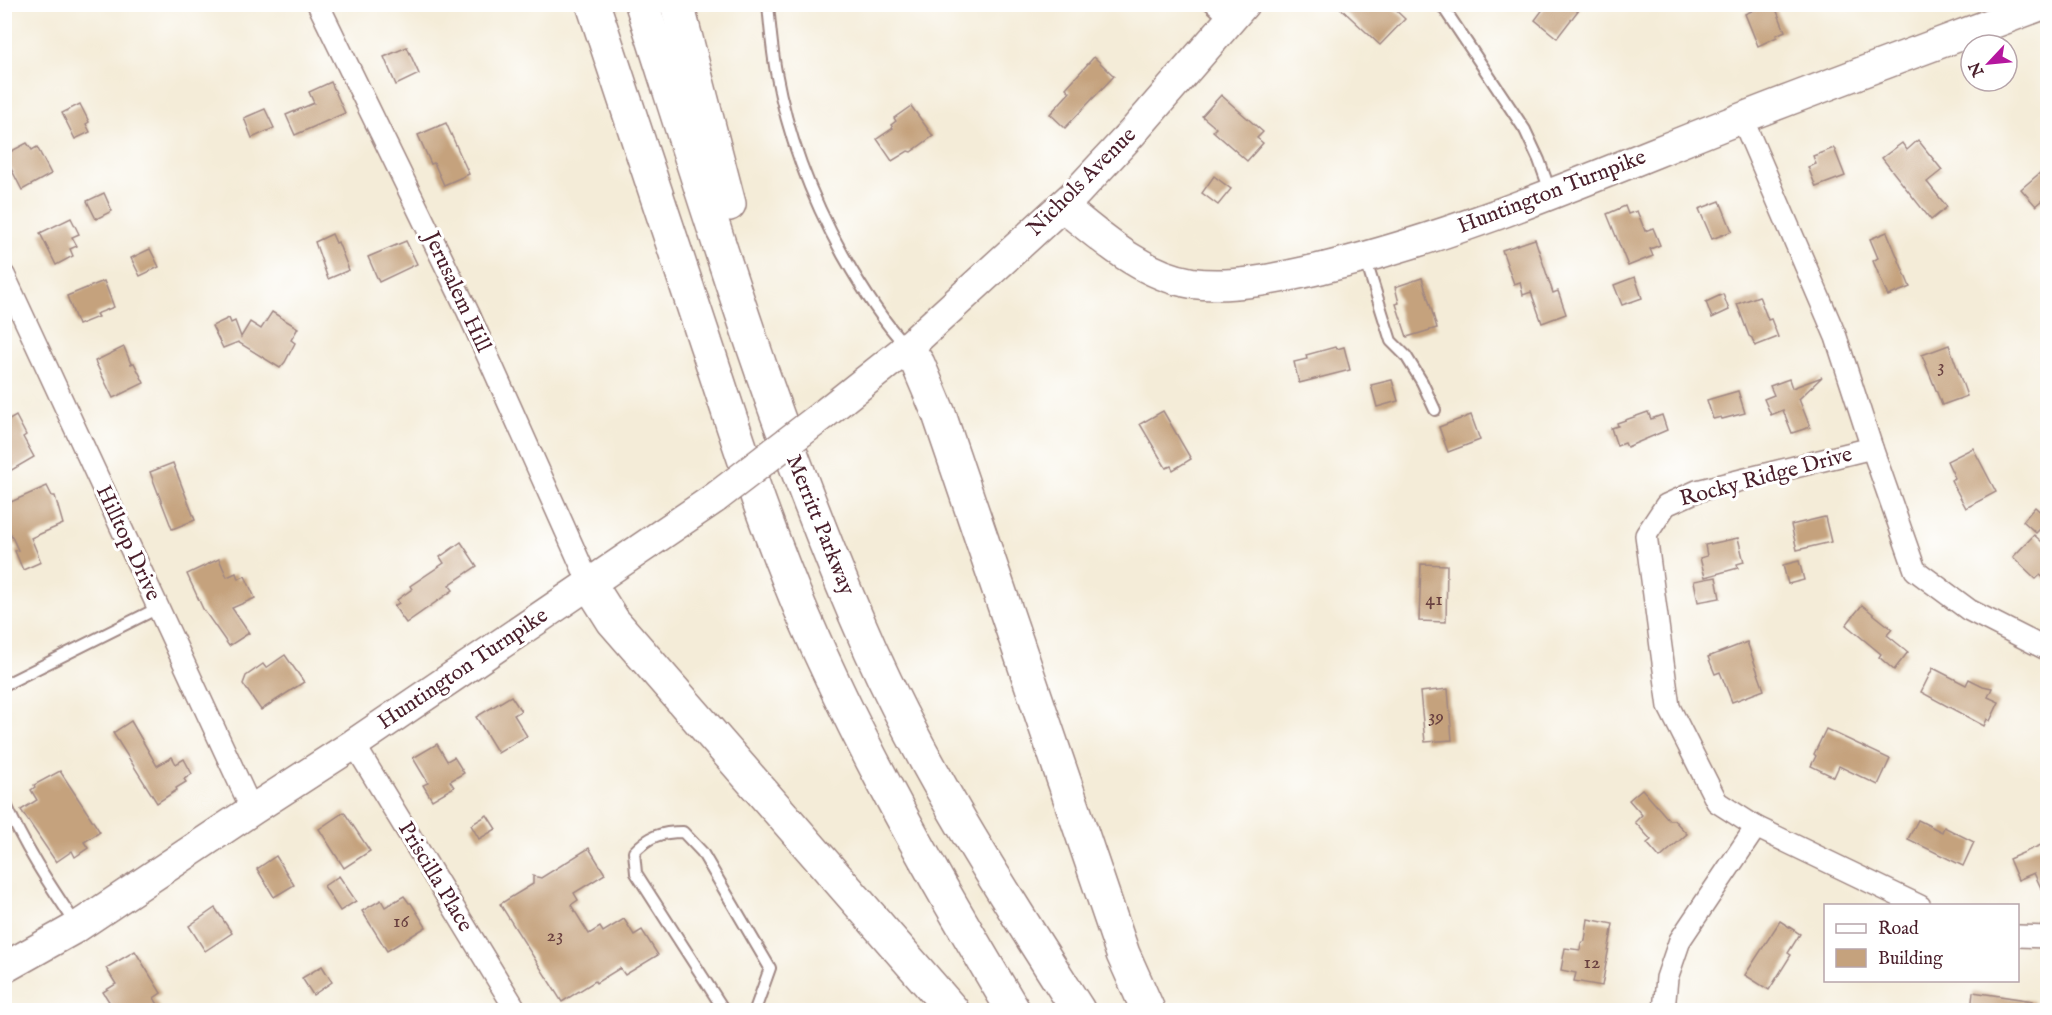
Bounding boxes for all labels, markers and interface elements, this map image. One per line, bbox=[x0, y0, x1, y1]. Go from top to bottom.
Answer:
north arrow bbox=[1959, 33, 2019, 93]
text: N bbox=[1965, 58, 1990, 80]
street label: Nichols Avenue bbox=[1021, 121, 1143, 243]
street label: Huntington Turnpike bbox=[1454, 143, 1650, 241]
street label: Jerusalem Hill bbox=[416, 224, 497, 357]
house number: 3 bbox=[1937, 354, 1945, 379]
street label: Rocky Ridge Drive bbox=[1677, 440, 1855, 514]
street label: Merritt Parkway bbox=[779, 451, 861, 599]
street label: Hilltop Drive bbox=[89, 481, 167, 605]
house number: 41 bbox=[1425, 587, 1443, 612]
street label: Huntington Turnpike bbox=[373, 602, 553, 736]
house number: 39 bbox=[1428, 704, 1444, 729]
street label: Priscilla Place bbox=[391, 817, 479, 937]
legend bbox=[1824, 904, 2019, 982]
house number: 16 bbox=[393, 909, 410, 934]
text: Road bbox=[1878, 918, 1919, 941]
house number: 23 bbox=[547, 923, 563, 948]
text: Building bbox=[1878, 948, 1943, 971]
house number: 12 bbox=[1584, 950, 1600, 975]

